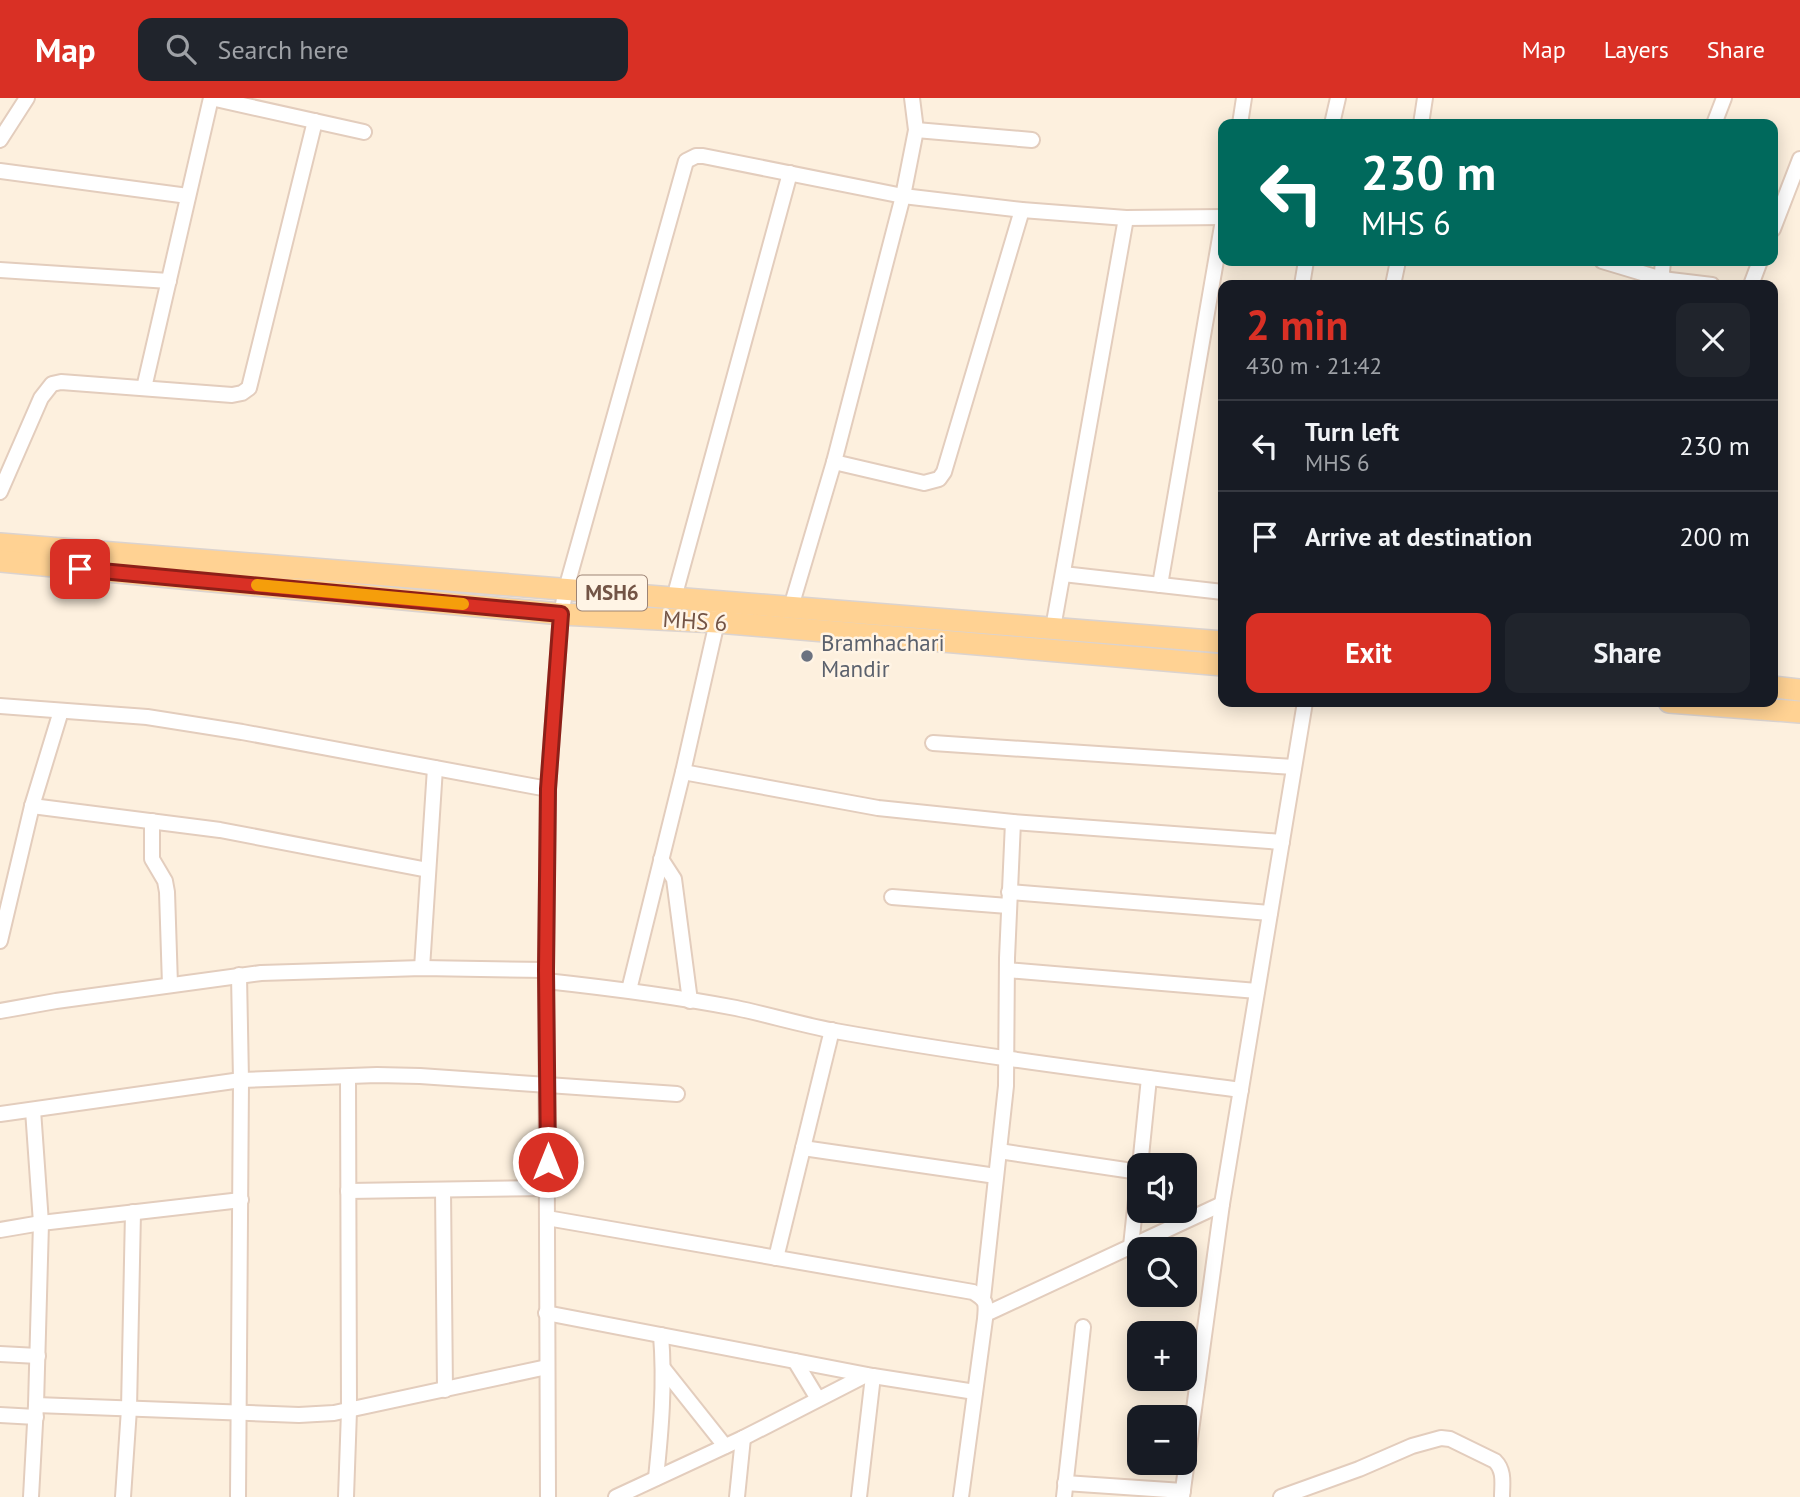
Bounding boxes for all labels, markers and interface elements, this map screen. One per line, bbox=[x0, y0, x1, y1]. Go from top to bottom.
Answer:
search box bbox=[138, 18, 628, 81]
text: Map bbox=[35, 28, 96, 71]
icon: search bbox=[162, 30, 200, 68]
text: Search here bbox=[218, 33, 349, 66]
text: Map bbox=[1522, 34, 1566, 65]
text: Layers bbox=[1604, 34, 1669, 65]
text: Share bbox=[1707, 34, 1765, 65]
text: 230 m bbox=[1361, 140, 1496, 204]
icon: left bbox=[1246, 147, 1337, 238]
text: MHS 6 bbox=[1361, 202, 1451, 244]
text: 2 min bbox=[1246, 297, 1348, 352]
button: close bbox=[1676, 303, 1750, 377]
text: 430 m · 21:42 bbox=[1246, 351, 1382, 380]
text: Turn left bbox=[1305, 415, 1399, 448]
icon: left bbox=[1246, 427, 1284, 465]
text: 230 m bbox=[1679, 429, 1750, 462]
text: MHS 6 bbox=[1305, 448, 1370, 477]
icon: arrive bbox=[1246, 518, 1284, 556]
text: Arrive at destination bbox=[1305, 520, 1532, 553]
text: 200 m bbox=[1679, 520, 1750, 553]
pin bbox=[50, 539, 110, 599]
icon: arrive bbox=[61, 550, 99, 588]
road number: MSH6 bbox=[577, 575, 647, 610]
street label: MHS 6 bbox=[662, 604, 728, 637]
button: Exit bbox=[1246, 613, 1491, 693]
button: Share bbox=[1505, 613, 1750, 693]
place label: Bramhachari Mandir bbox=[821, 628, 945, 683]
marker: Bramhachari Mandir bbox=[799, 648, 815, 664]
position arrow bbox=[511, 1125, 585, 1199]
map controls bbox=[1127, 1153, 1197, 1475]
button: sound bbox=[1127, 1153, 1197, 1223]
button: search bbox=[1127, 1237, 1197, 1307]
button: + bbox=[1127, 1321, 1197, 1391]
button: − bbox=[1127, 1405, 1197, 1475]

